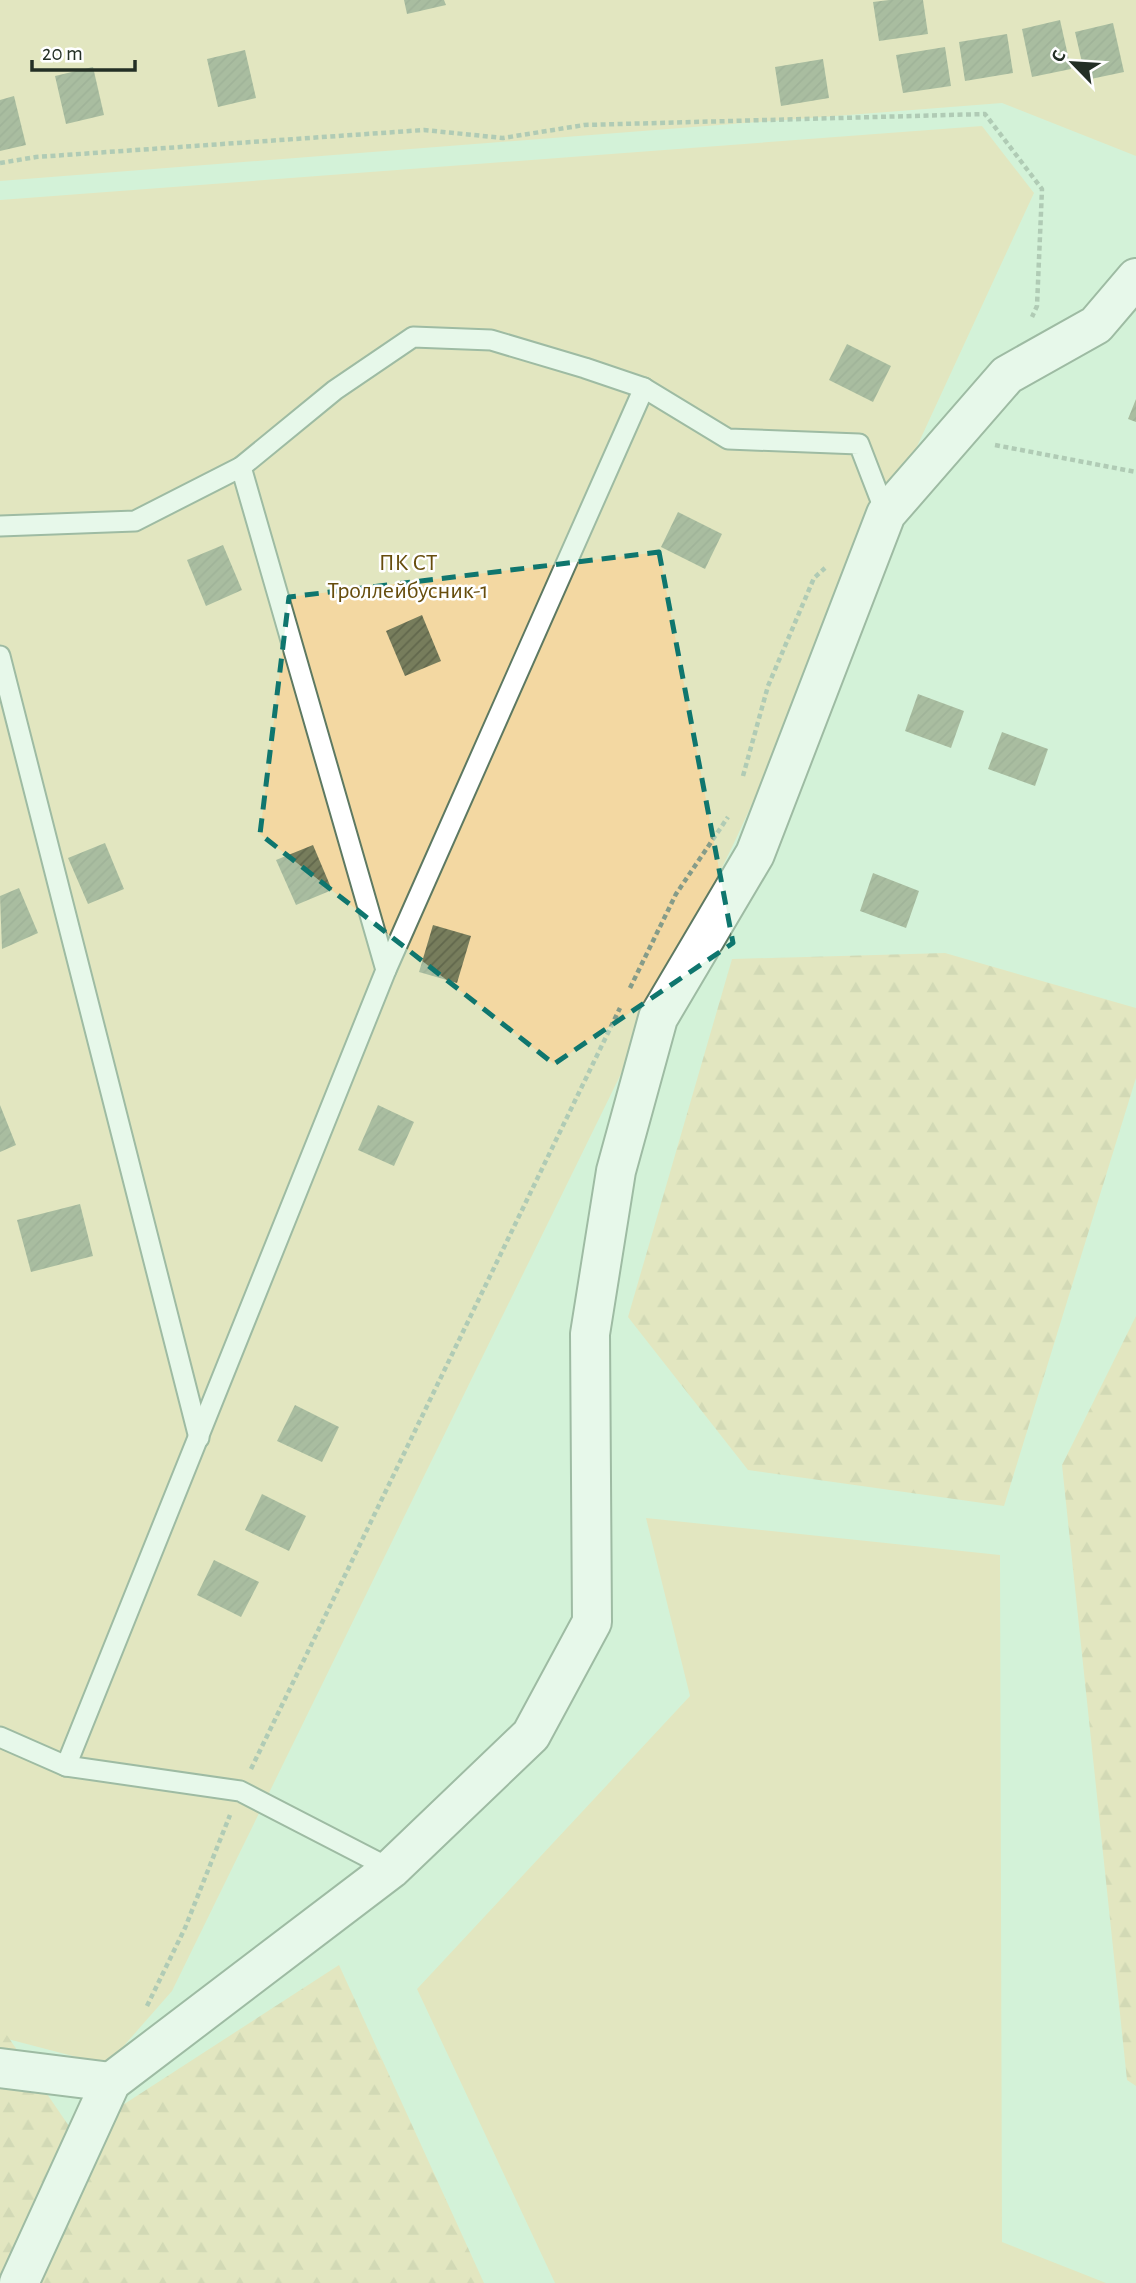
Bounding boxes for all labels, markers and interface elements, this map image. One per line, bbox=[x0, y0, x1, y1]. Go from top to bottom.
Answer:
scale bar bbox=[32, 28, 135, 72]
north arrow bbox=[1038, 28, 1108, 98]
text: 20 m bbox=[42, 43, 83, 64]
text: С bbox=[1048, 48, 1070, 65]
park label: ПК СТ Троллейбусник-1 bbox=[327, 551, 489, 603]

